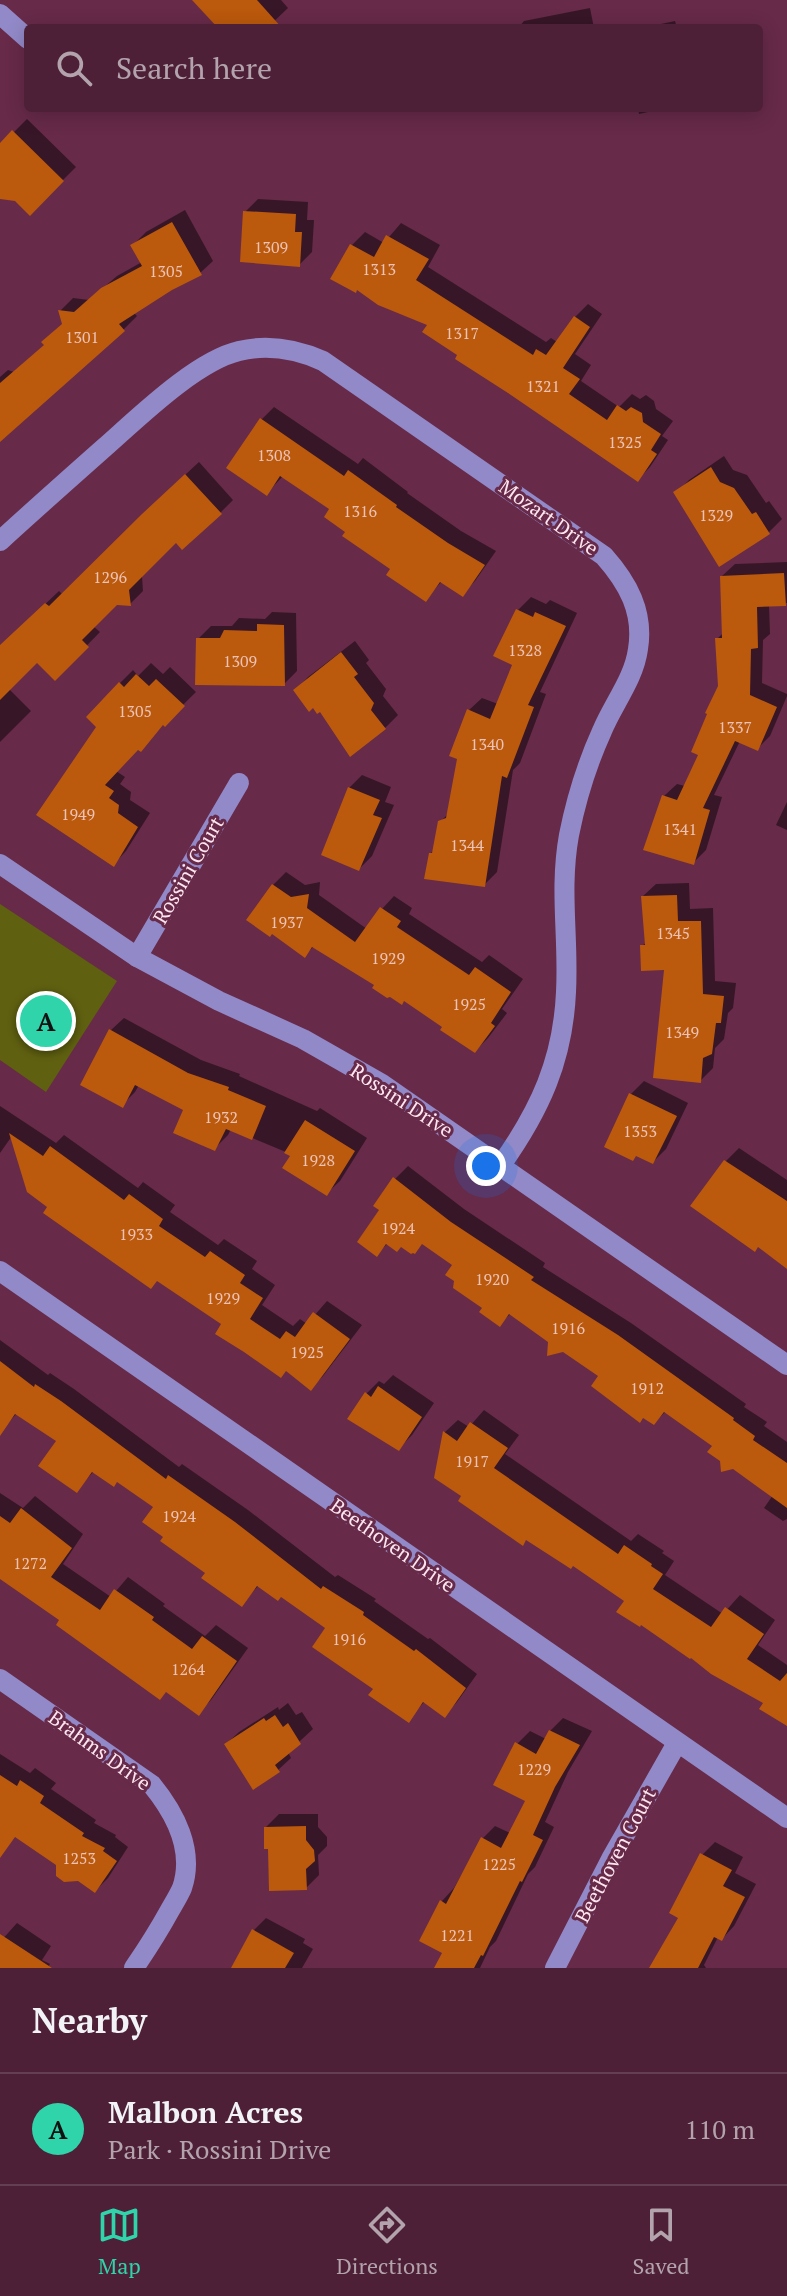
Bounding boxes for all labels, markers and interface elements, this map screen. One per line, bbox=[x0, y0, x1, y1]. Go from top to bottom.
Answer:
search box bbox=[24, 24, 763, 112]
icon: search bbox=[52, 46, 96, 90]
text: Search here bbox=[116, 48, 272, 88]
house number: 1309 bbox=[254, 236, 288, 258]
house number: 1313 bbox=[362, 258, 396, 280]
house number: 1305 bbox=[149, 260, 183, 282]
house number: 1317 bbox=[445, 322, 479, 344]
house number: 1301 bbox=[65, 326, 99, 348]
house number: 1321 bbox=[526, 375, 560, 397]
house number: 1325 bbox=[608, 431, 642, 453]
house number: 1308 bbox=[257, 444, 291, 466]
street label: Mozart Drive bbox=[494, 473, 604, 561]
house number: 1316 bbox=[343, 500, 378, 522]
house number: 1329 bbox=[699, 504, 733, 526]
house number: 1296 bbox=[93, 566, 128, 588]
house number: 1328 bbox=[508, 639, 542, 661]
house number: 1309 bbox=[223, 650, 257, 672]
house number: 1305 bbox=[118, 700, 152, 722]
house number: 1337 bbox=[718, 716, 752, 738]
house number: 1340 bbox=[470, 733, 504, 755]
house number: 1949 bbox=[61, 803, 95, 825]
street label: Rossini Court bbox=[146, 811, 230, 929]
house number: 1341 bbox=[663, 818, 697, 840]
house number: 1344 bbox=[450, 834, 485, 856]
house number: 1937 bbox=[270, 911, 304, 933]
house number: 1345 bbox=[656, 922, 690, 944]
house number: 1929 bbox=[371, 947, 405, 969]
pin: A bbox=[20, 991, 72, 1051]
house number: 1925 bbox=[452, 993, 486, 1015]
house number: 1349 bbox=[665, 1021, 699, 1043]
street label: Rossini Drive bbox=[345, 1057, 459, 1143]
house number: 1932 bbox=[204, 1106, 238, 1128]
house number: 1353 bbox=[623, 1120, 657, 1142]
your location bbox=[466, 1146, 506, 1186]
house number: 1928 bbox=[301, 1149, 335, 1171]
house number: 1924 bbox=[381, 1217, 416, 1239]
house number: 1933 bbox=[119, 1223, 153, 1245]
house number: 1920 bbox=[475, 1268, 509, 1290]
house number: 1929 bbox=[206, 1287, 240, 1309]
house number: 1916 bbox=[551, 1317, 586, 1339]
house number: 1925 bbox=[290, 1341, 324, 1363]
house number: 1912 bbox=[630, 1377, 664, 1399]
house number: 1917 bbox=[455, 1450, 489, 1472]
street label: Beethoven Drive bbox=[325, 1492, 461, 1598]
house number: 1924 bbox=[162, 1505, 197, 1527]
house number: 1272 bbox=[13, 1552, 47, 1574]
house number: 1916 bbox=[332, 1628, 367, 1650]
house number: 1264 bbox=[171, 1658, 206, 1680]
street label: Brahms Drive bbox=[43, 1704, 157, 1796]
house number: 1229 bbox=[517, 1758, 551, 1780]
street label: Beethoven Court bbox=[568, 1782, 662, 1927]
house number: 1253 bbox=[62, 1847, 96, 1869]
house number: 1225 bbox=[482, 1853, 516, 1875]
house number: 1221 bbox=[440, 1924, 474, 1946]
text: Nearby bbox=[32, 1998, 147, 2043]
text: Malbon Acres bbox=[108, 2092, 303, 2132]
text: A bbox=[49, 2112, 67, 2146]
text: 110 m bbox=[685, 2112, 755, 2146]
text: Park · Rossini Drive bbox=[108, 2132, 331, 2166]
tab: Map bbox=[97, 2203, 141, 2280]
tab: Directions bbox=[336, 2203, 438, 2280]
tab: Saved bbox=[633, 2203, 690, 2280]

